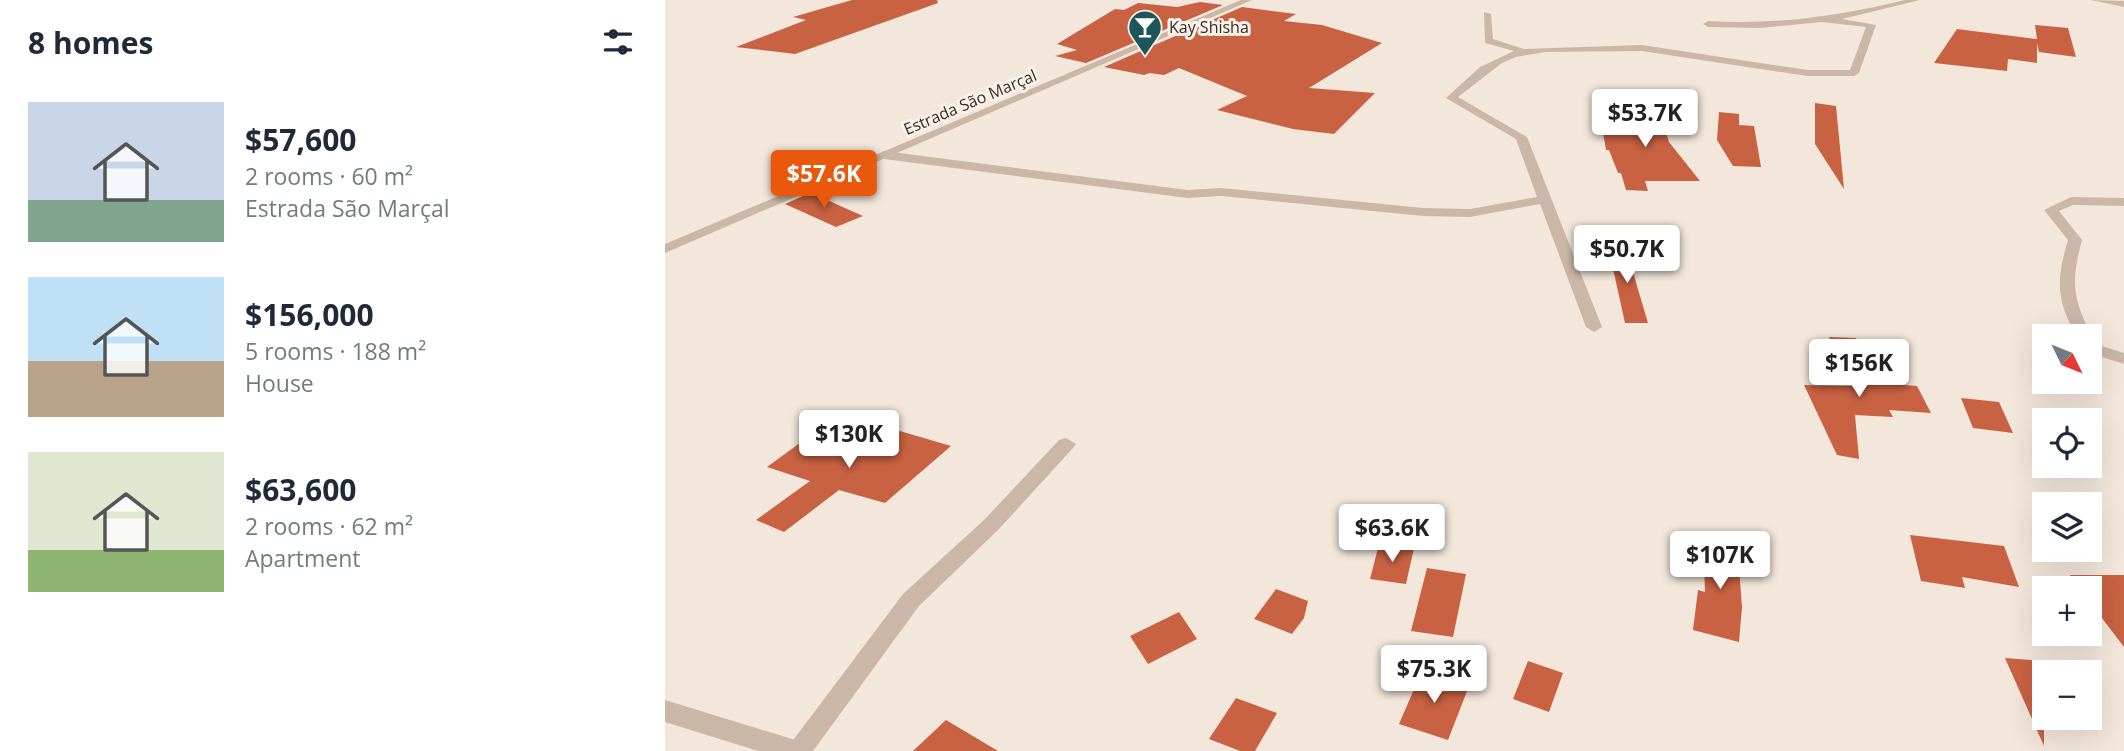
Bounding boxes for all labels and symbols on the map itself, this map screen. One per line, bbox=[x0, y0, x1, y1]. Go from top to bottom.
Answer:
bar icon: Kay Shisha bbox=[1126, 8, 1164, 57]
place label: Kay Shisha bbox=[1169, 16, 1249, 38]
street label: Estrada São Marçal bbox=[900, 64, 1040, 140]
pin: $53.7K bbox=[1588, 90, 1702, 149]
pin: $57.6K bbox=[767, 150, 881, 210]
pin: $50.7K bbox=[1570, 226, 1684, 285]
north arrow bbox=[2032, 324, 2102, 394]
pin: $156K bbox=[1810, 340, 1908, 399]
pin: $130K bbox=[800, 410, 898, 470]
pin: $63.6K bbox=[1335, 504, 1449, 564]
pin: $107K bbox=[1671, 532, 1769, 591]
pin: $75.3K bbox=[1377, 646, 1491, 705]

